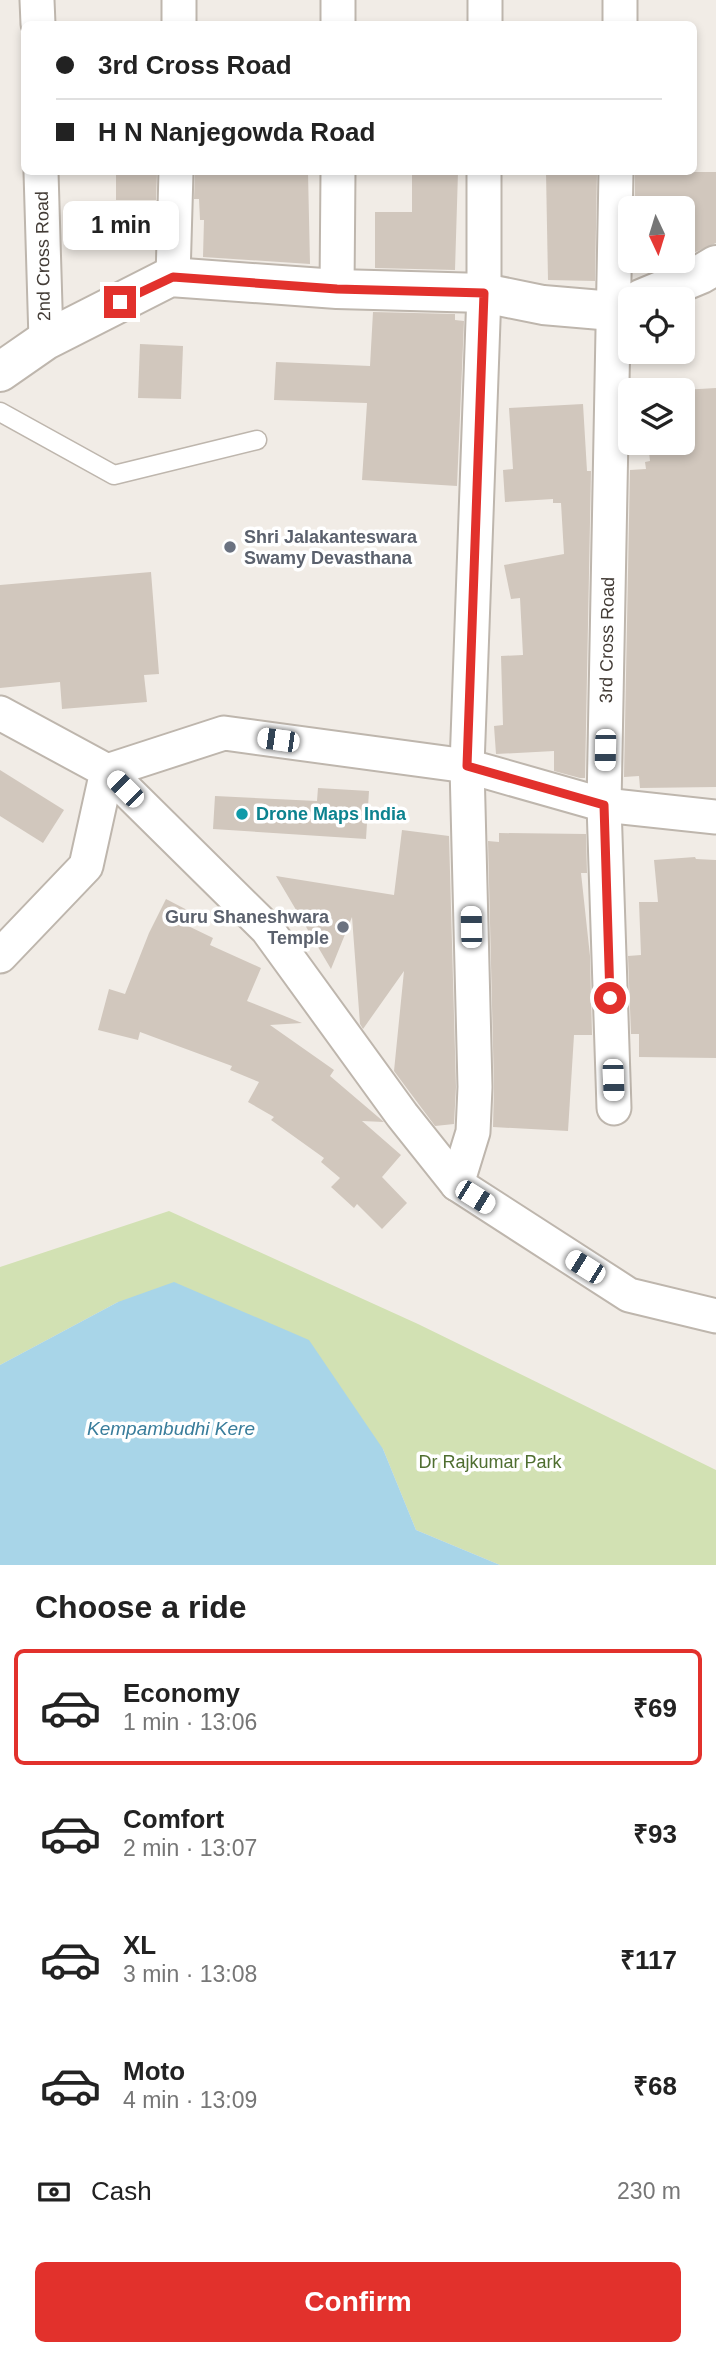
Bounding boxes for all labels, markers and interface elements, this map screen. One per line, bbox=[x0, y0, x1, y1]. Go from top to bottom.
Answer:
text: 3rd Cross Road bbox=[98, 50, 292, 80]
text: H N Nanjegowda Road bbox=[98, 117, 375, 147]
street label: 2nd Cross Road bbox=[32, 191, 54, 321]
north arrow bbox=[618, 196, 695, 273]
map controls bbox=[618, 196, 695, 455]
callout: 1 min bbox=[62, 201, 178, 250]
text: 1 min bbox=[91, 212, 151, 238]
route end bbox=[104, 286, 136, 318]
button: locate bbox=[618, 287, 695, 364]
button: layers bbox=[618, 378, 695, 455]
place label: Shri Jalakanteswara Swamy Devasthana bbox=[244, 527, 418, 568]
marker: Shri Jalakanteswara Swamy Devasthana bbox=[222, 539, 238, 555]
street label: 3rd Cross Road bbox=[596, 577, 618, 703]
car bbox=[256, 727, 301, 753]
car bbox=[595, 729, 616, 771]
car bbox=[103, 767, 148, 811]
place label: Drone Maps India bbox=[256, 804, 407, 824]
marker: Drone Maps India bbox=[234, 806, 250, 822]
car bbox=[461, 906, 482, 948]
place label: Guru Shaneshwara Temple bbox=[165, 907, 330, 948]
marker: Guru Shaneshwara Temple bbox=[335, 919, 351, 935]
route start bbox=[594, 982, 626, 1014]
car bbox=[602, 1059, 625, 1101]
car bbox=[452, 1177, 499, 1217]
car bbox=[562, 1247, 609, 1287]
water label: Kempambudhi Kere bbox=[87, 1418, 255, 1439]
park label: Dr Rajkumar Park bbox=[418, 1452, 563, 1472]
text: Choose a ride bbox=[35, 1589, 247, 1625]
icon: car bbox=[39, 1676, 102, 1739]
text: Economy bbox=[123, 1678, 240, 1708]
text: ₹69 bbox=[633, 1693, 677, 1723]
text: 1 min · 13:06 bbox=[123, 1709, 257, 1735]
icon: car bbox=[39, 1802, 102, 1865]
text: Comfort bbox=[123, 1804, 224, 1834]
text: ₹93 bbox=[633, 1819, 677, 1849]
text: 2 min · 13:07 bbox=[123, 1835, 257, 1861]
icon: car bbox=[39, 1928, 102, 1991]
text: XL bbox=[123, 1930, 156, 1960]
text: ₹117 bbox=[620, 1945, 677, 1975]
text: 3 min · 13:08 bbox=[123, 1961, 257, 1987]
icon: car bbox=[39, 2054, 102, 2117]
text: Moto bbox=[123, 2056, 185, 2086]
text: ₹68 bbox=[633, 2071, 677, 2101]
text: 4 min · 13:09 bbox=[123, 2087, 257, 2113]
icon: cash bbox=[35, 2173, 73, 2211]
text: Cash bbox=[91, 2176, 152, 2206]
text: 230 m bbox=[617, 2178, 681, 2204]
button: Confirm bbox=[35, 2262, 681, 2342]

